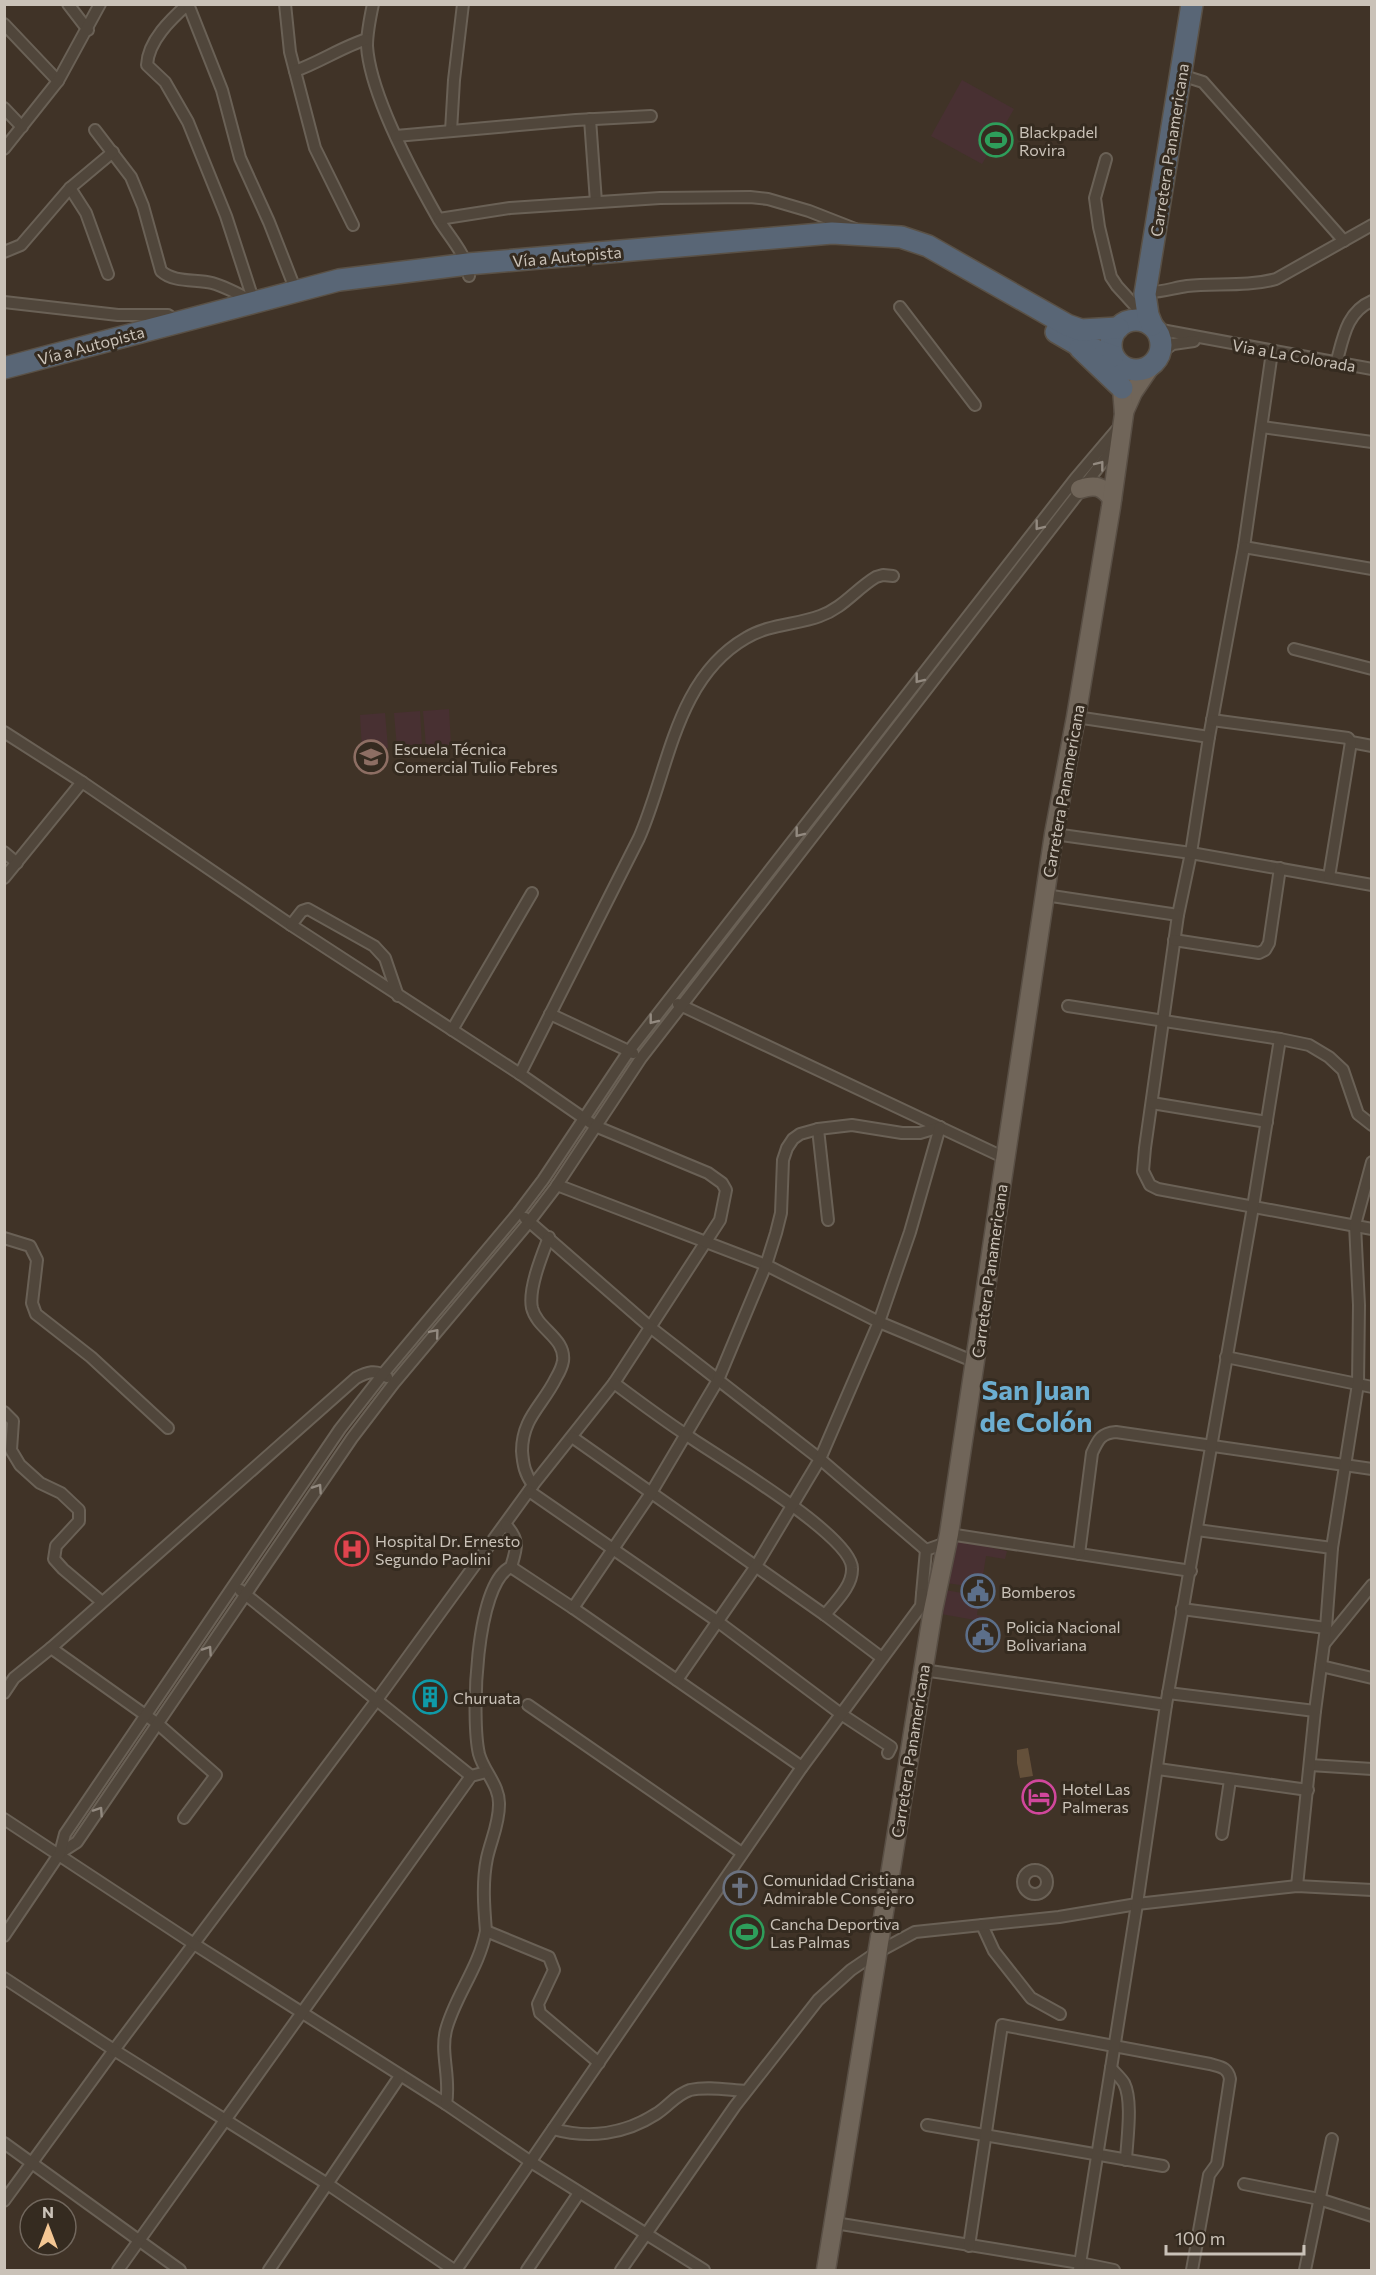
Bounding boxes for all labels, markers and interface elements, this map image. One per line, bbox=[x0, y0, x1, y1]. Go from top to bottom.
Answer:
street label: Carretera Panamericana bbox=[1146, 62, 1192, 238]
sports icon: Blackpadel Rovira bbox=[978, 122, 1014, 158]
place label: Blackpadel Rovira bbox=[1019, 122, 1098, 159]
street label: Vía a Autopista bbox=[512, 242, 622, 270]
street label: Vía a Autopista bbox=[36, 322, 146, 368]
street label: Via a La Colorada bbox=[1231, 335, 1357, 375]
one-way arrow bbox=[1093, 460, 1104, 471]
one-way arrow bbox=[1036, 519, 1047, 530]
one-way arrow bbox=[915, 672, 926, 683]
street label: Carretera Panamericana bbox=[1038, 703, 1088, 879]
school or university icon: Escuela Técnica Comercial Tulio Febres bbox=[353, 739, 389, 775]
place label: Escuela Técnica Comercial Tulio Febres bbox=[394, 739, 558, 776]
one-way arrow bbox=[795, 826, 806, 837]
one-way arrow bbox=[650, 1013, 661, 1024]
street label: Carretera Panamericana bbox=[967, 1183, 1011, 1359]
one-way arrow bbox=[428, 1329, 439, 1340]
district label: San Juan de Colón bbox=[980, 1372, 1092, 1438]
one-way arrow bbox=[311, 1484, 322, 1495]
hospital icon: Hospital Dr. Ernesto Segundo Paolini bbox=[334, 1531, 370, 1567]
place label: Hospital Dr. Ernesto Segundo Paolini bbox=[375, 1531, 520, 1568]
public building icon: Bomberos bbox=[960, 1573, 996, 1609]
place label: Bomberos bbox=[1001, 1582, 1076, 1601]
public building icon: Policia Nacional Bolivariana bbox=[965, 1617, 1001, 1653]
place label: Policia Nacional Bolivariana bbox=[1006, 1617, 1121, 1654]
one-way arrow bbox=[201, 1646, 212, 1657]
street label: Carretera Panamericana bbox=[887, 1663, 933, 1839]
building icon: Churuata bbox=[412, 1679, 448, 1715]
place label: Churuata bbox=[453, 1688, 521, 1707]
hotel icon: Hotel Las Palmeras bbox=[1021, 1779, 1057, 1815]
place label: Hotel Las Palmeras bbox=[1062, 1779, 1130, 1816]
one-way arrow bbox=[91, 1807, 103, 1817]
church icon: Comunidad Cristiana Admirable Consejero bbox=[722, 1870, 758, 1906]
place label: Comunidad Cristiana Admirable Consejero bbox=[763, 1870, 915, 1907]
sports icon: Cancha Deportiva Las Palmas bbox=[729, 1914, 765, 1950]
place label: Cancha Deportiva Las Palmas bbox=[770, 1914, 900, 1951]
north arrow bbox=[18, 2197, 78, 2257]
text: N bbox=[42, 2202, 54, 2221]
scale bar bbox=[1166, 2218, 1304, 2256]
text: 100 m bbox=[1175, 2227, 1225, 2249]

